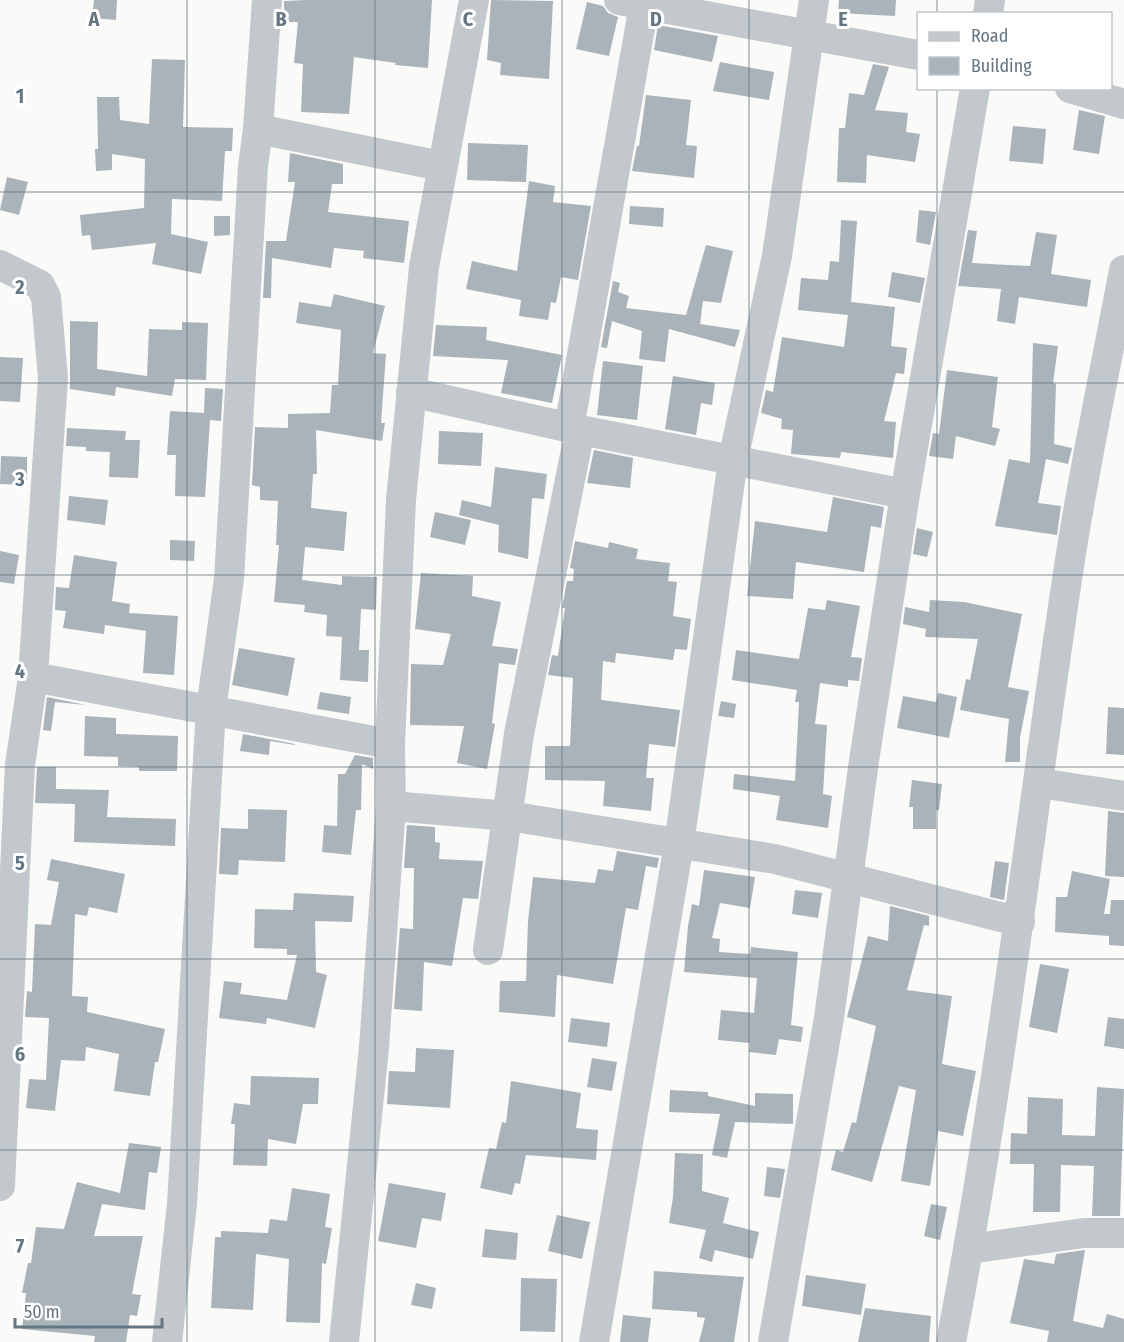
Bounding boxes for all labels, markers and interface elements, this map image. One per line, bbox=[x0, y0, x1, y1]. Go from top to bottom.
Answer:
text: A bbox=[88, 7, 101, 31]
text: B bbox=[275, 7, 287, 31]
text: C bbox=[463, 7, 474, 31]
text: D bbox=[650, 7, 662, 31]
text: E bbox=[838, 7, 848, 31]
legend bbox=[917, 12, 1112, 90]
text: Road bbox=[971, 25, 1008, 47]
text: Building bbox=[971, 55, 1032, 77]
text: 1 bbox=[16, 84, 24, 108]
text: 2 bbox=[14, 275, 25, 299]
text: 3 bbox=[14, 467, 25, 491]
text: 4 bbox=[15, 659, 25, 683]
text: 5 bbox=[15, 851, 25, 875]
text: 6 bbox=[15, 1042, 25, 1066]
text: 7 bbox=[16, 1234, 25, 1258]
scale bar bbox=[15, 1291, 162, 1329]
text: 50 m bbox=[24, 1301, 60, 1323]

